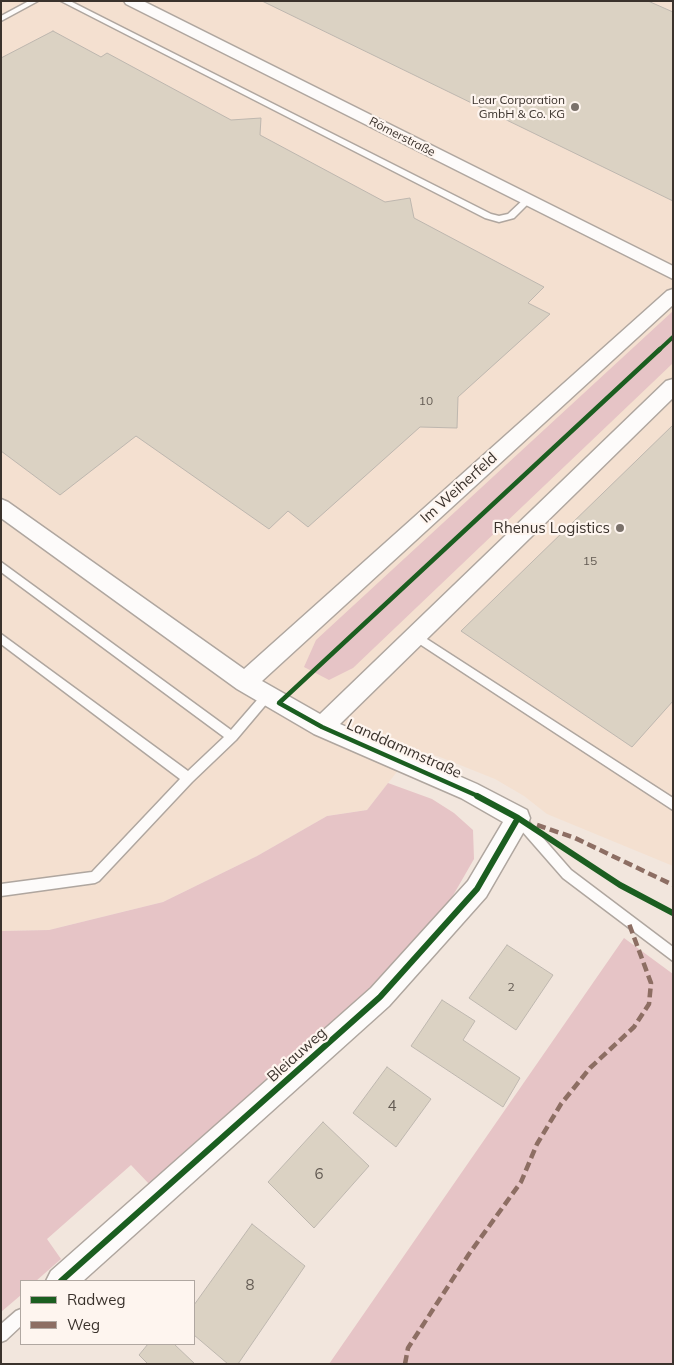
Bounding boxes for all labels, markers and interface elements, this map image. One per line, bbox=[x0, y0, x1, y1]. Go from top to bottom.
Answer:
place label: Lear Corporation GmbH & Co. KG bbox=[472, 93, 565, 121]
marker: Lear Corporation GmbH & Co. KG bbox=[569, 101, 581, 113]
street label: Römerstraße bbox=[367, 114, 437, 160]
house number: 10 bbox=[419, 394, 433, 408]
street label: Im Weiherfeld bbox=[417, 449, 501, 527]
place label: Rhenus Logistics bbox=[494, 519, 610, 537]
marker: Rhenus Logistics bbox=[614, 522, 626, 534]
house number: 15 bbox=[583, 554, 597, 568]
street label: Landdammstraße bbox=[344, 716, 464, 782]
house number: 2 bbox=[507, 980, 515, 994]
street label: Bleiauweg bbox=[264, 1024, 330, 1086]
house number: 4 bbox=[388, 1097, 396, 1115]
house number: 6 bbox=[315, 1165, 323, 1183]
house number: 8 bbox=[246, 1276, 254, 1294]
legend bbox=[20, 1280, 195, 1345]
text: Radweg bbox=[67, 1290, 125, 1309]
text: Weg bbox=[67, 1315, 100, 1334]

